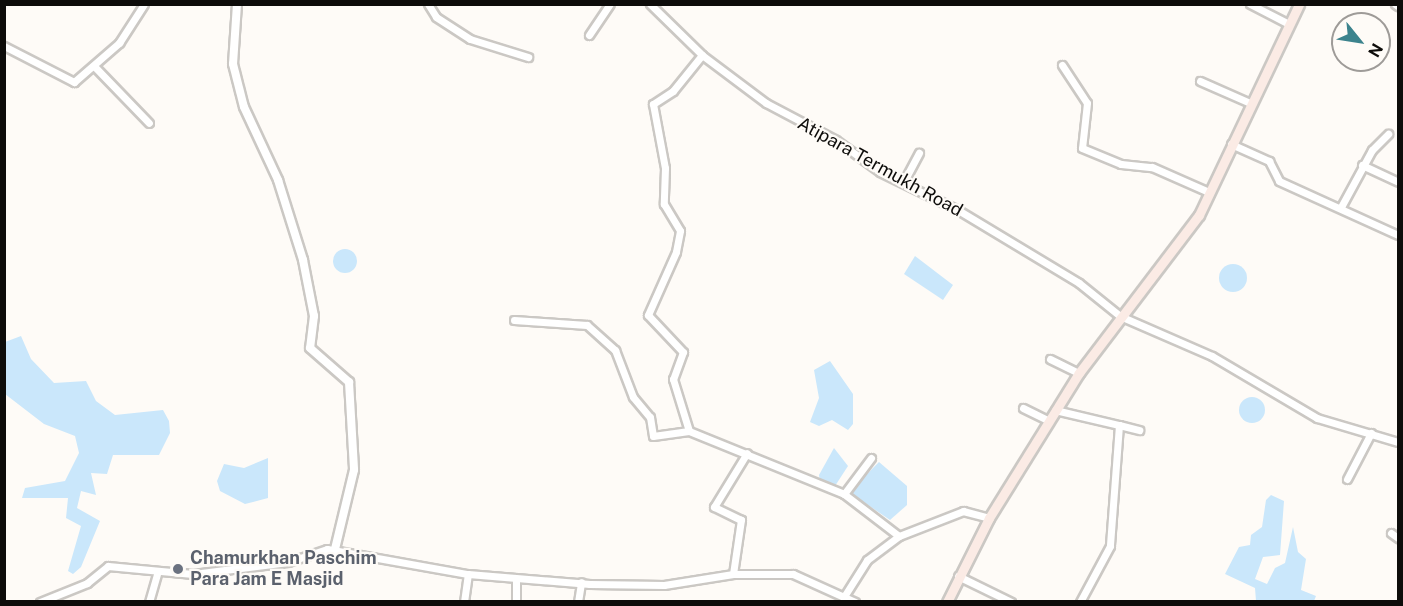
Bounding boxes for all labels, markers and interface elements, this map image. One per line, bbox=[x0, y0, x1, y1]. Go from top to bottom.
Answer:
north arrow bbox=[1331, 12, 1391, 72]
text: N bbox=[1364, 40, 1387, 60]
street label: Atipara Termukh Road bbox=[794, 113, 966, 221]
place label: Chamurkhan Paschim Para Jam E Masjid bbox=[190, 548, 377, 590]
marker: Chamurkhan Paschim Para Jam E Masjid bbox=[171, 562, 185, 576]

